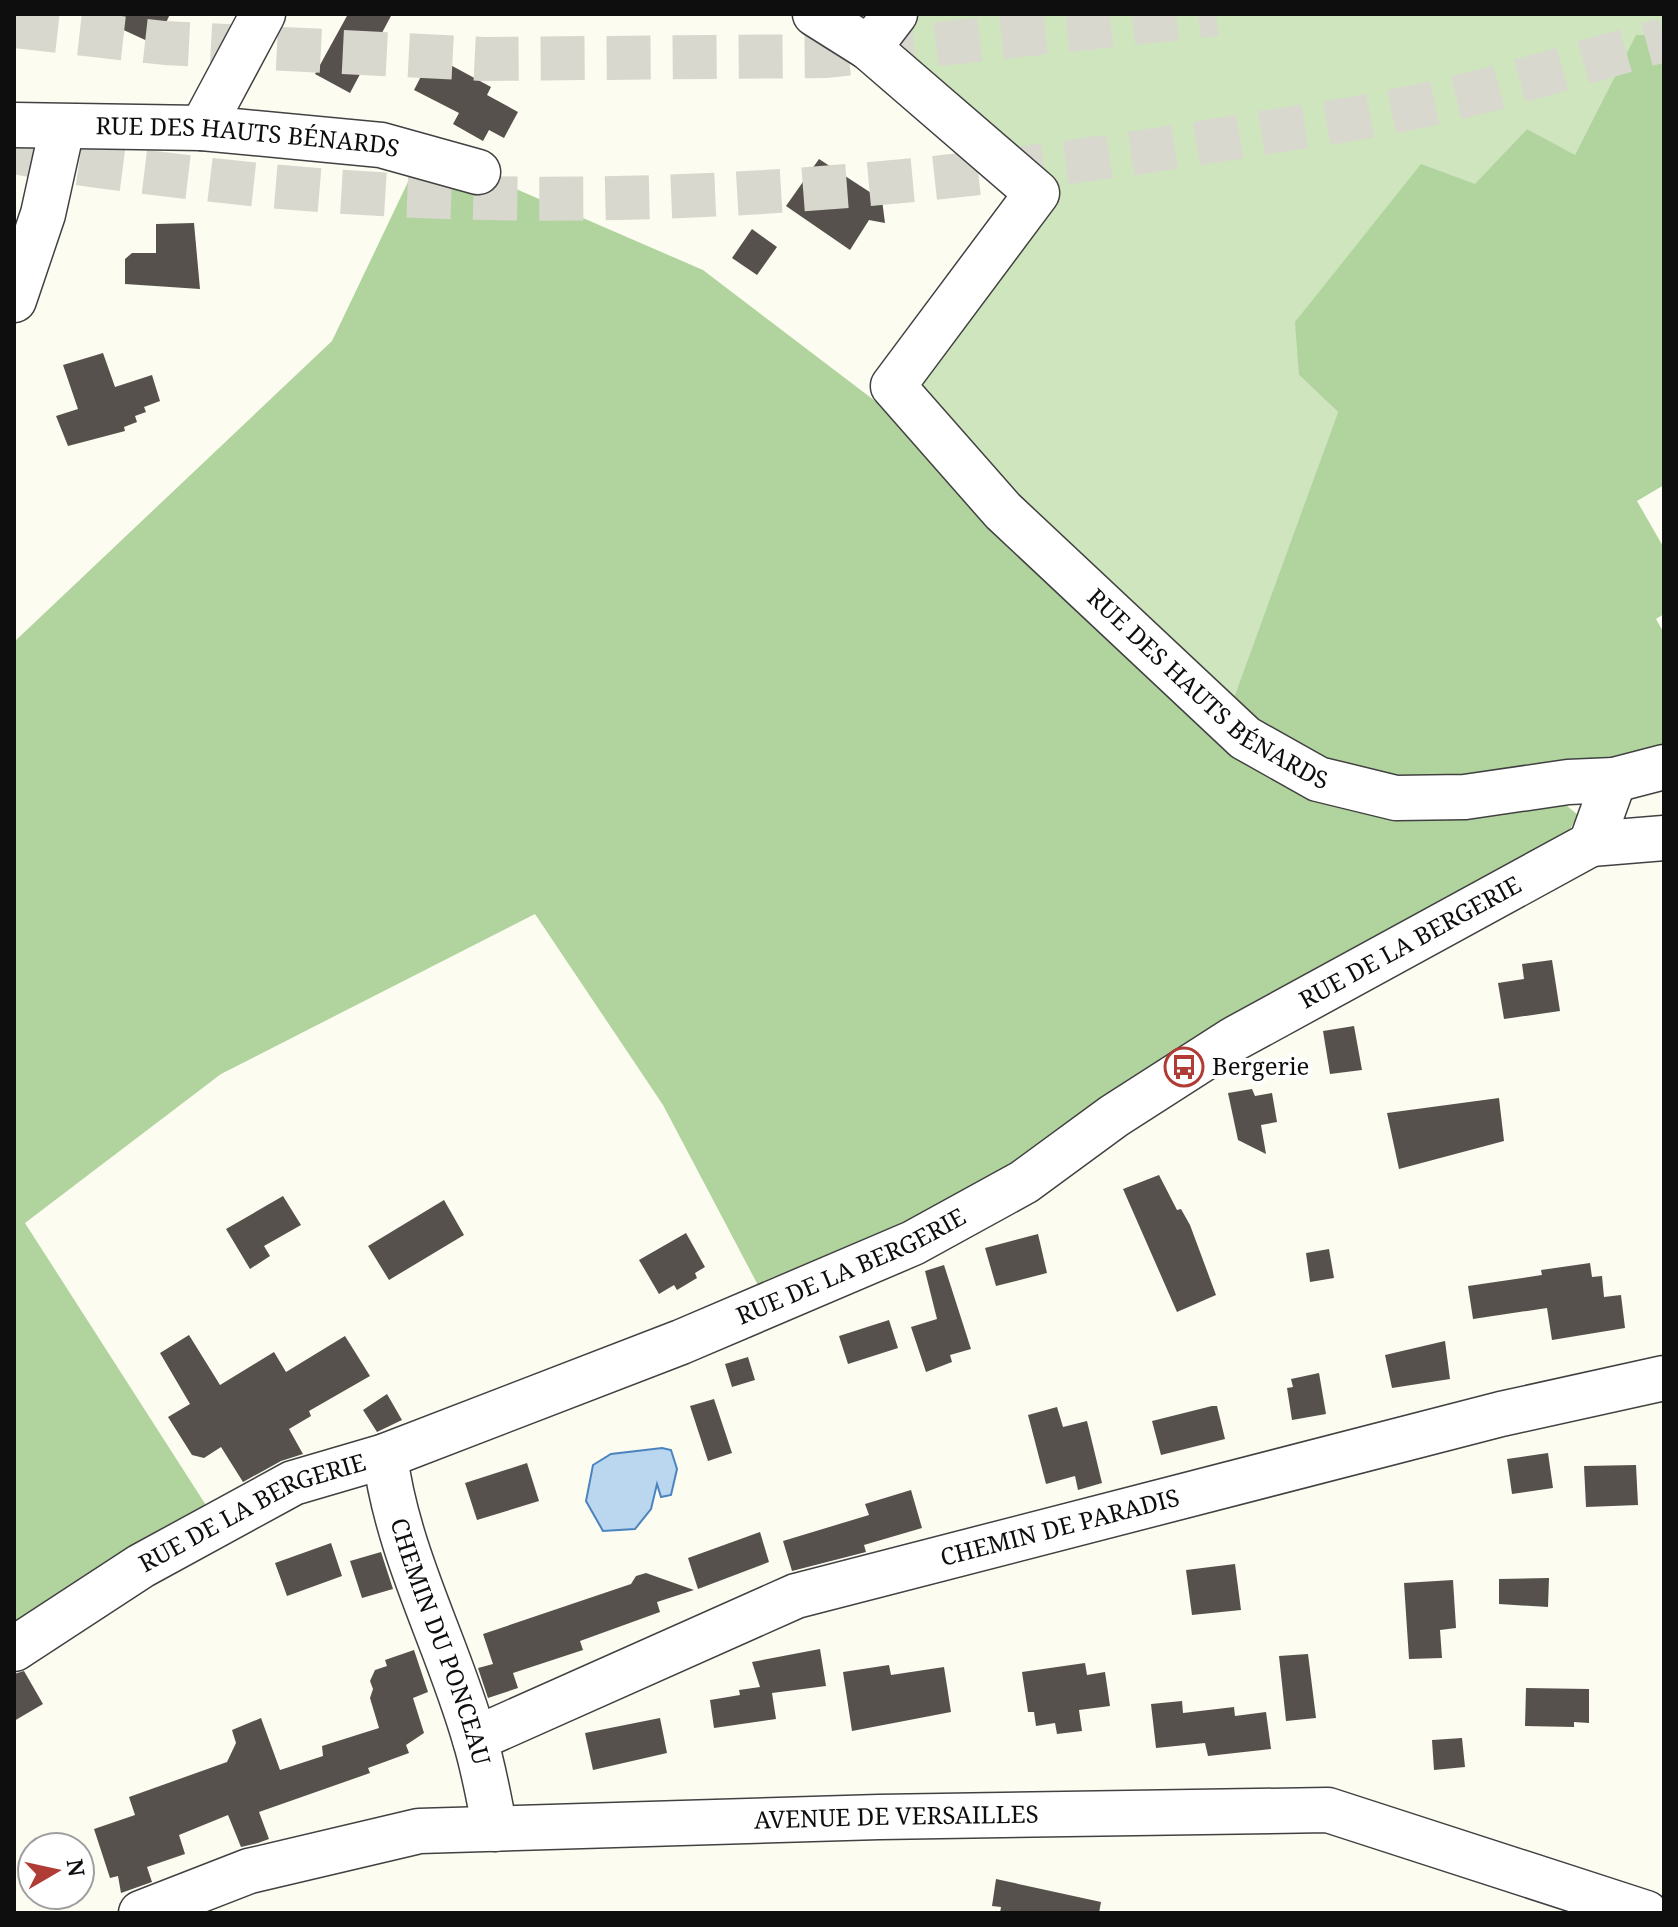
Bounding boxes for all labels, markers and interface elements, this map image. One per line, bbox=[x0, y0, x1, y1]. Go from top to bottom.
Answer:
street label: RUE DES HAUTS BÉNARDS bbox=[95, 108, 404, 164]
street label: RUE DES HAUTS BÉNARDS bbox=[1081, 580, 1332, 796]
street label: RUE DE LA BERGERIE bbox=[1293, 867, 1526, 1015]
bus stop icon: Bergerie bbox=[1163, 1046, 1205, 1088]
place label: Bergerie bbox=[1212, 1049, 1309, 1082]
street label: RUE DE LA BERGERIE bbox=[731, 1199, 971, 1332]
street label: RUE DE LA BERGERIE bbox=[133, 1445, 369, 1579]
street label: CHEMIN DE PARADIS bbox=[937, 1480, 1183, 1573]
street label: CHEMIN DU PONCEAU bbox=[383, 1514, 499, 1768]
street label: AVENUE DE VERSAILLES bbox=[753, 1797, 1039, 1836]
north arrow bbox=[16, 1831, 96, 1911]
text: N bbox=[61, 1857, 93, 1879]

